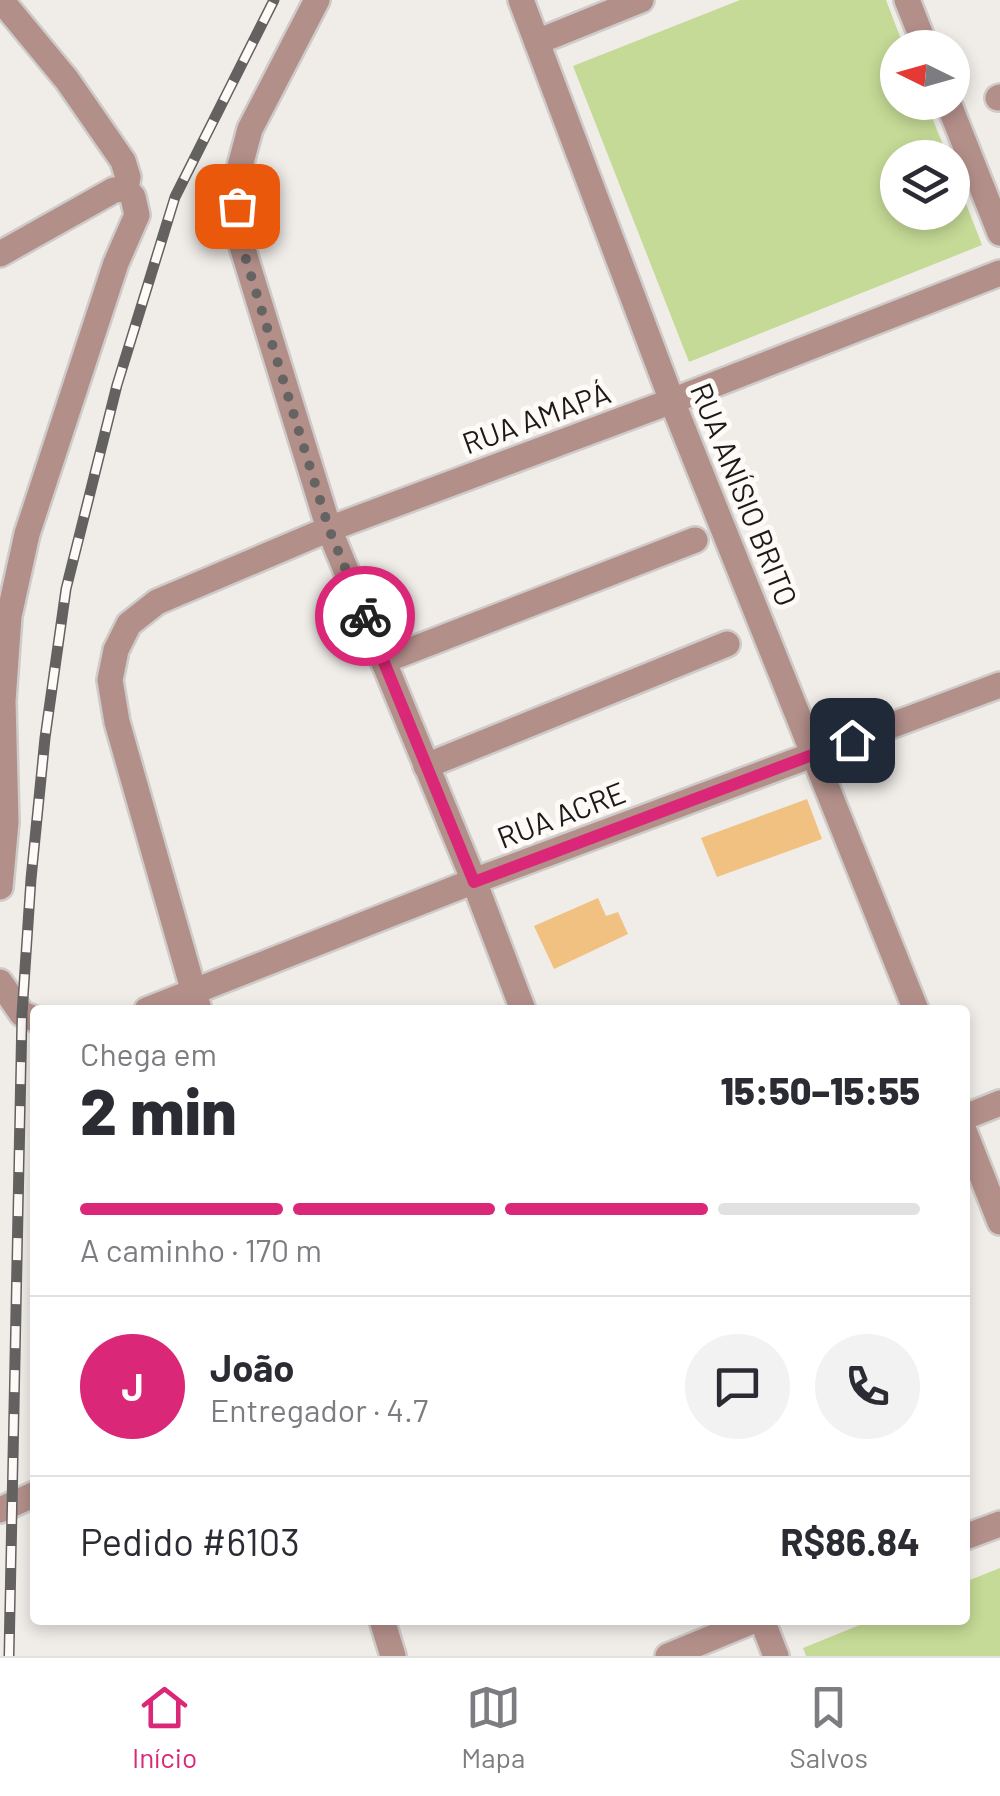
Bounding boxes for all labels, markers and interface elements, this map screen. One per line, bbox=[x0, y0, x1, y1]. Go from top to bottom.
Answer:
north arrow bbox=[880, 30, 970, 120]
map controls bbox=[880, 30, 970, 230]
button: layers bbox=[880, 140, 970, 230]
pin bbox=[195, 164, 280, 249]
icon: bag bbox=[210, 179, 265, 234]
street label: RUA AMAPÁ bbox=[457, 374, 615, 460]
street label: RUA ANÍSIO BRITO bbox=[684, 377, 806, 611]
courier bbox=[315, 566, 415, 666]
icon: bike bbox=[338, 589, 393, 644]
pin bbox=[810, 698, 895, 783]
icon: home bbox=[825, 713, 880, 768]
street label: RUA ACRE bbox=[492, 773, 630, 855]
text: Chega em bbox=[80, 1034, 217, 1072]
text: 15:50–15:55 bbox=[721, 1067, 920, 1113]
text: 2 min bbox=[80, 1070, 237, 1148]
text: A caminho · 170 m bbox=[80, 1230, 322, 1268]
button: chat bbox=[685, 1334, 790, 1439]
button: phone bbox=[815, 1334, 920, 1439]
text: João bbox=[210, 1344, 294, 1390]
text: J bbox=[121, 1363, 144, 1409]
text: Entregador · 4.7 bbox=[210, 1390, 428, 1428]
text: Pedido #6103 bbox=[80, 1518, 300, 1564]
text: R$86.84 bbox=[780, 1518, 920, 1564]
tab: Início bbox=[132, 1680, 197, 1774]
tab: Mapa bbox=[461, 1680, 525, 1774]
tab: Salvos bbox=[789, 1680, 868, 1774]

